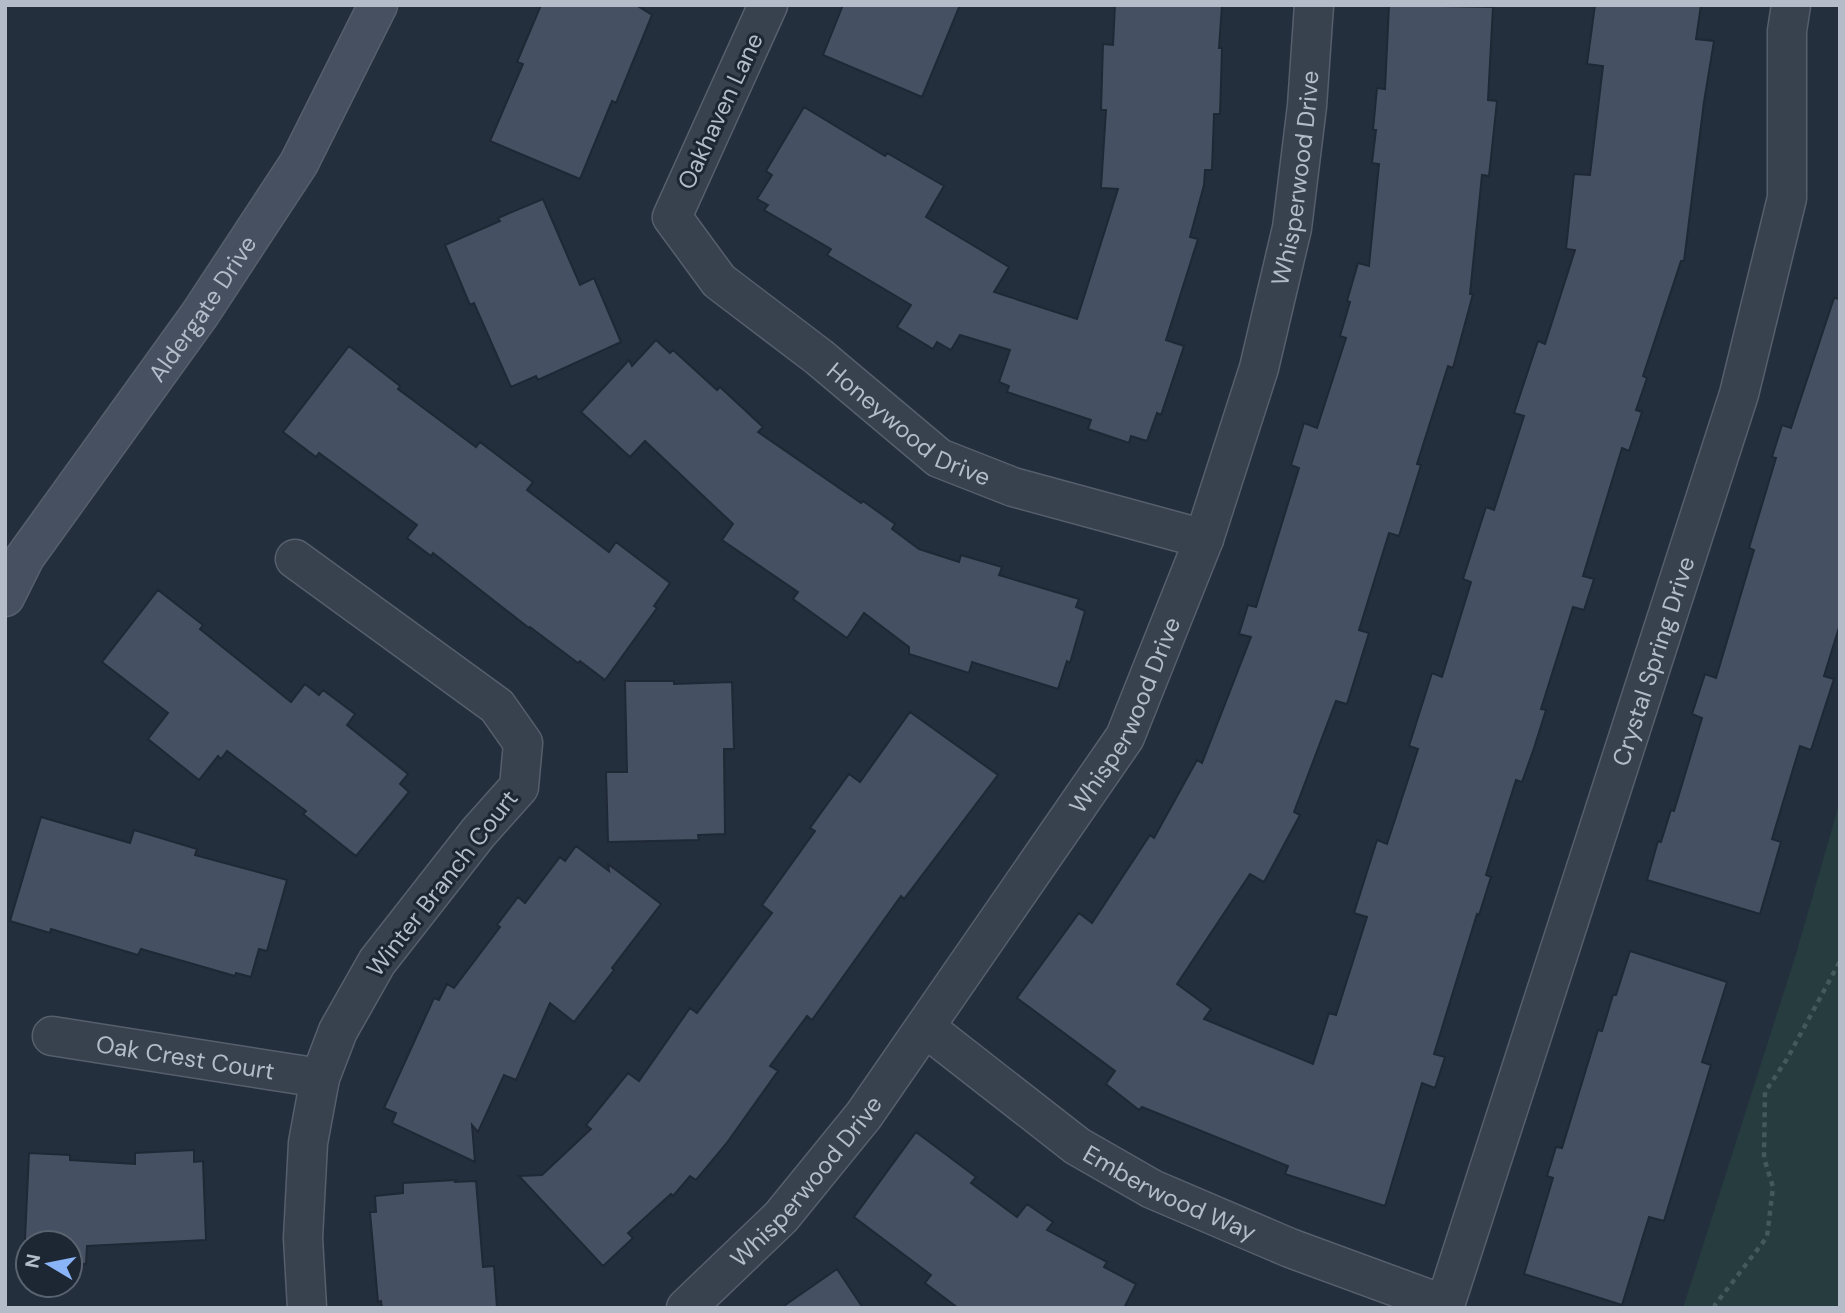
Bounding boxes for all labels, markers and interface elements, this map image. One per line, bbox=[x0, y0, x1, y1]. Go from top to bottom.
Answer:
street label: Oakhaven Lane bbox=[670, 28, 770, 194]
street label: Whisperwood Drive bbox=[1263, 69, 1325, 289]
street label: Aldergate Drive bbox=[141, 229, 263, 388]
street label: Honeywood Drive bbox=[821, 355, 995, 492]
street label: Crystal Spring Drive bbox=[1605, 552, 1701, 770]
street label: Whisperwood Drive bbox=[1062, 612, 1187, 819]
street label: Winter Branch Court bbox=[360, 784, 524, 982]
street label: Oak Crest Court bbox=[94, 1028, 277, 1086]
street label: Whisperwood Drive bbox=[723, 1089, 888, 1273]
street label: Emberwood Way bbox=[1078, 1138, 1261, 1247]
north arrow bbox=[14, 1229, 84, 1299]
text: N bbox=[19, 1252, 46, 1270]

